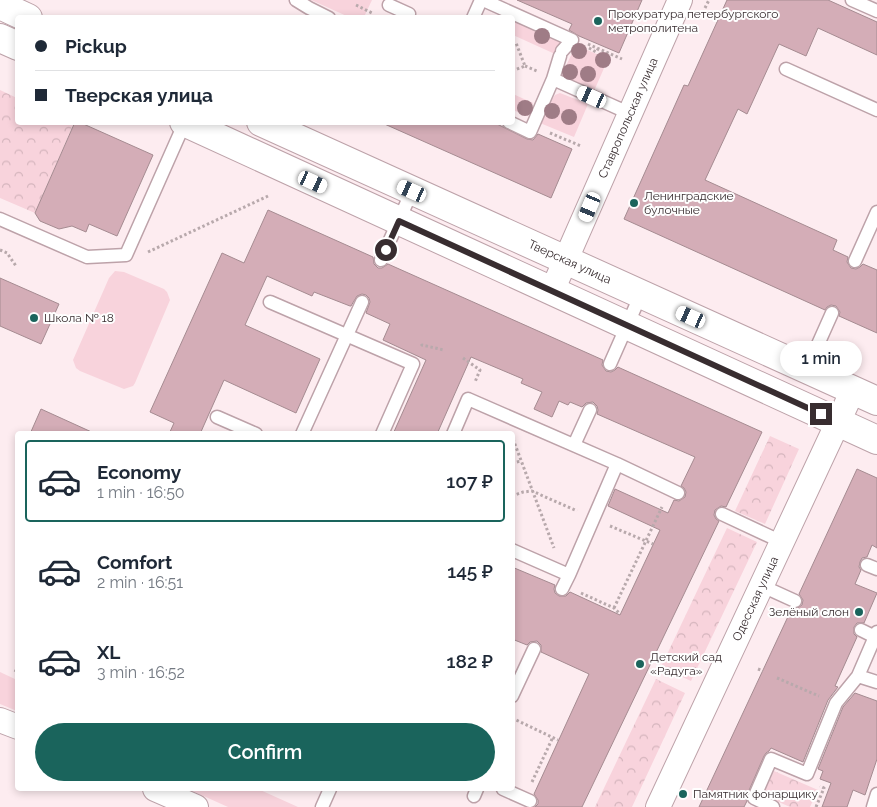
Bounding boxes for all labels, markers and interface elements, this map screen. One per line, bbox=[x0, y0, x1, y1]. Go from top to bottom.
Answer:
place label: Прокуратура петербургского метрополитена bbox=[608, 7, 778, 35]
marker: Прокуратура петербургского метрополитена bbox=[592, 15, 604, 27]
text: Pickup bbox=[65, 35, 127, 57]
street label: Ставропольская улица bbox=[595, 55, 661, 180]
text: Тверская улица bbox=[65, 84, 213, 106]
car bbox=[575, 84, 608, 110]
car bbox=[296, 169, 329, 195]
car bbox=[395, 178, 428, 204]
place label: Ленинградские булочные bbox=[644, 189, 734, 217]
car bbox=[577, 190, 602, 224]
marker: Ленинградские булочные bbox=[628, 197, 640, 209]
street label: Тверская улица bbox=[526, 237, 613, 287]
route start bbox=[375, 239, 397, 261]
car bbox=[674, 304, 707, 330]
place label: Школа № 18 bbox=[44, 311, 114, 325]
marker: Школа № 18 bbox=[28, 312, 40, 324]
callout: 1 min bbox=[780, 342, 862, 376]
text: 1 min bbox=[801, 349, 841, 368]
route end bbox=[810, 403, 832, 425]
icon: car bbox=[37, 459, 82, 504]
text: Economy bbox=[97, 461, 181, 483]
text: 107 ₽ bbox=[446, 470, 493, 492]
text: 1 min · 16:50 bbox=[97, 483, 185, 502]
icon: car bbox=[37, 549, 82, 594]
text: Comfort bbox=[97, 551, 172, 573]
street label: Одесская улица bbox=[730, 554, 781, 643]
text: 145 ₽ bbox=[447, 560, 493, 582]
text: 2 min · 16:51 bbox=[97, 573, 183, 592]
place label: Зелёный слон bbox=[769, 605, 849, 619]
marker: Зелёный слон bbox=[853, 606, 865, 618]
icon: car bbox=[37, 639, 82, 684]
text: XL bbox=[97, 641, 120, 663]
text: 182 ₽ bbox=[447, 650, 493, 672]
place label: Детский сад «Радуга» bbox=[650, 650, 722, 678]
marker: Детский сад «Радуга» bbox=[634, 658, 646, 670]
text: 3 min · 16:52 bbox=[97, 663, 185, 682]
button: Confirm bbox=[35, 723, 495, 781]
place label: Памятник фонарщику bbox=[693, 787, 819, 801]
marker: Памятник фонарщику bbox=[677, 788, 689, 800]

